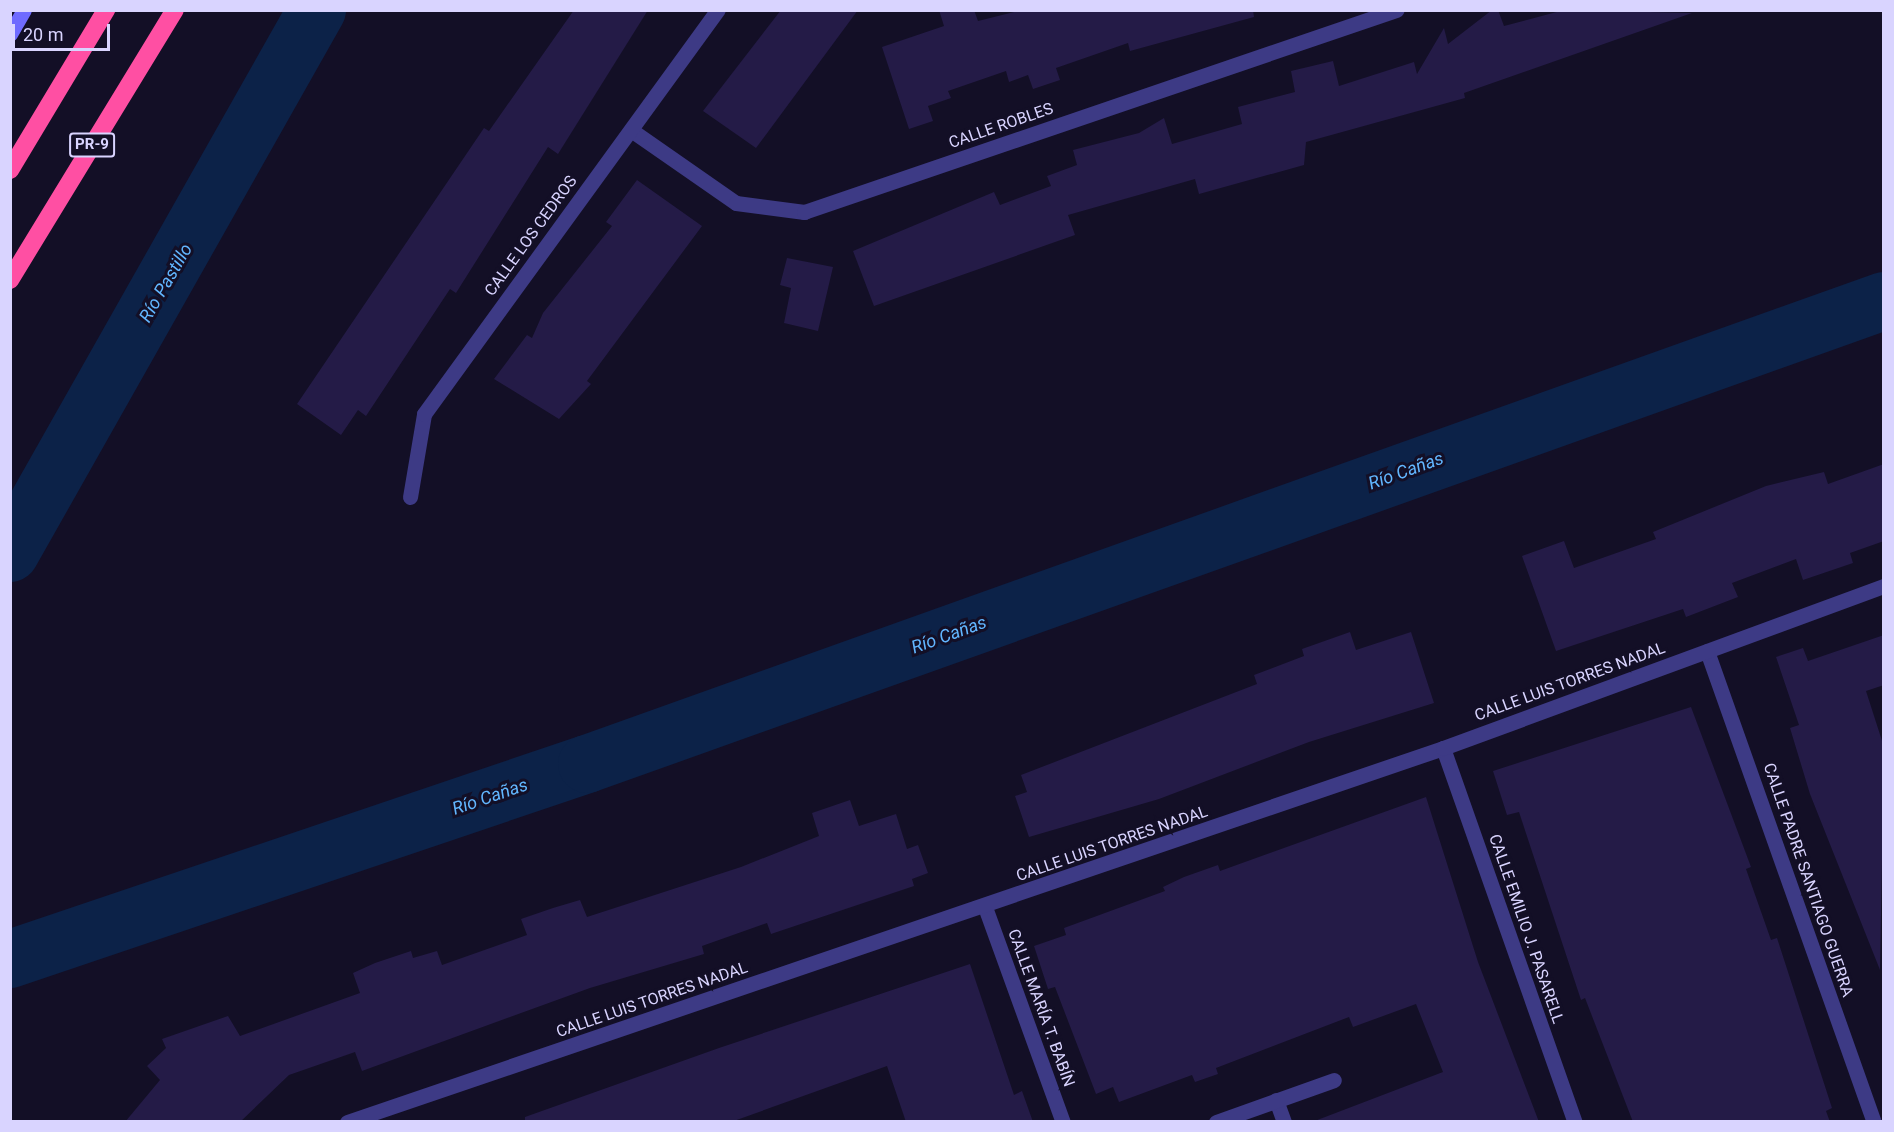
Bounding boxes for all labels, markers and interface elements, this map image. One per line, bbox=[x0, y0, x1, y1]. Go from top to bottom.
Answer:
scale bar bbox=[15, 12, 112, 50]
text: 20 m bbox=[23, 24, 63, 45]
street label: CALLE ROBLES bbox=[946, 99, 1056, 153]
road number: PR-9 bbox=[68, 133, 116, 157]
street label: CALLE LOS CEDROS bbox=[481, 172, 581, 300]
water label: Río Pastillo bbox=[135, 240, 197, 326]
water label: Río Cañas bbox=[1365, 447, 1447, 495]
water label: Río Cañas bbox=[908, 611, 990, 659]
street label: CALLE LUIS TORRES NADAL bbox=[1472, 639, 1668, 725]
street label: CALLE PADRE SANTIAGO GUERRA bbox=[1759, 761, 1857, 999]
water label: Río Cañas bbox=[449, 774, 531, 820]
street label: CALLE LUIS TORRES NADAL bbox=[1014, 802, 1210, 886]
street label: CALLE EMILIO J. PASARELL bbox=[1485, 832, 1567, 1026]
street label: CALLE MARÍA T. BABÍN bbox=[1003, 926, 1079, 1090]
street label: CALLE LUIS TORRES NADAL bbox=[554, 958, 750, 1042]

